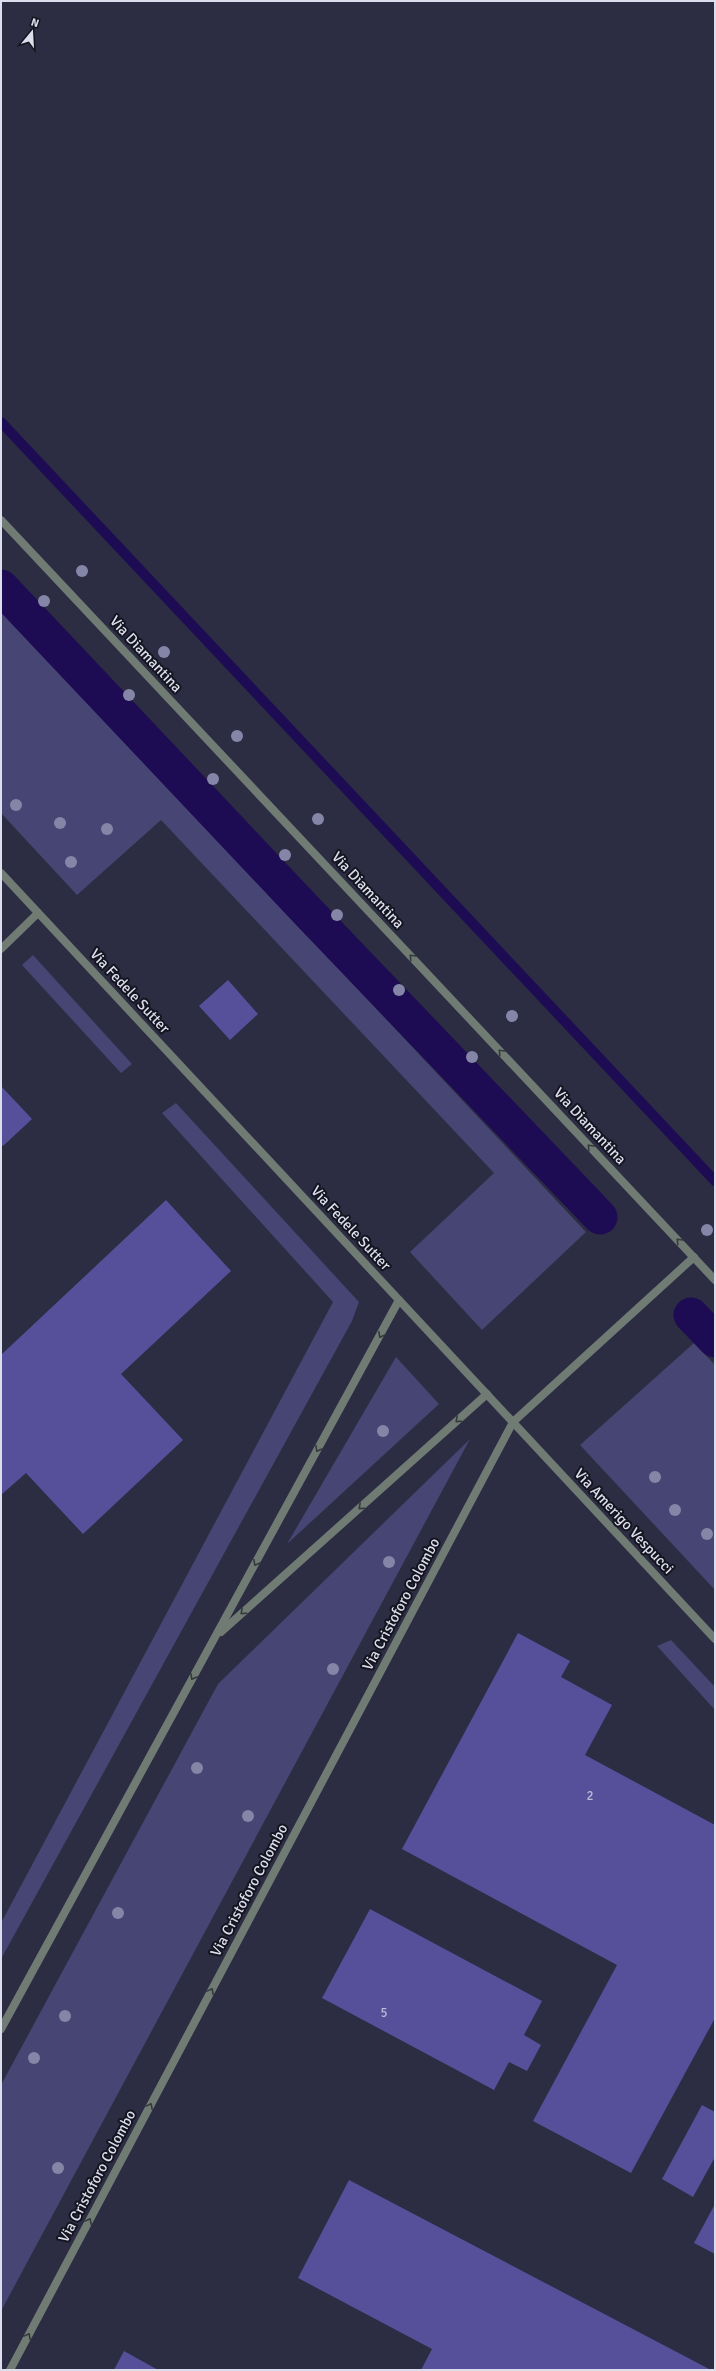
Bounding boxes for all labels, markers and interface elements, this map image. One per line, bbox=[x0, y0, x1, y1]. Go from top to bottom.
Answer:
north arrow bbox=[12, 12, 52, 52]
text: N bbox=[29, 16, 41, 30]
street label: Via Diamantina bbox=[106, 612, 186, 696]
street label: Via Diamantina bbox=[328, 848, 408, 932]
street label: Via Fedele Sutter bbox=[86, 945, 174, 1037]
one-way arrow bbox=[409, 954, 417, 962]
one-way arrow bbox=[498, 1049, 506, 1057]
street label: Via Diamantina bbox=[550, 1084, 630, 1168]
one-way arrow bbox=[587, 1144, 595, 1152]
street label: Via Fedele Sutter bbox=[307, 1182, 395, 1274]
one-way arrow bbox=[677, 1239, 684, 1246]
one-way arrow bbox=[378, 1331, 385, 1338]
one-way arrow bbox=[455, 1415, 463, 1423]
one-way arrow bbox=[316, 1445, 323, 1452]
street label: Via Amerigo Vespucci bbox=[571, 1465, 677, 1577]
one-way arrow bbox=[358, 1502, 366, 1509]
street label: Via Cristoforo Colombo bbox=[358, 1535, 444, 1673]
one-way arrow bbox=[253, 1559, 261, 1566]
one-way arrow bbox=[241, 1607, 248, 1614]
one-way arrow bbox=[191, 1673, 198, 1680]
house number: 2 bbox=[586, 1788, 594, 1804]
street label: Via Cristoforo Colombo bbox=[206, 1821, 292, 1959]
one-way arrow bbox=[206, 1988, 214, 1995]
house number: 5 bbox=[380, 2005, 388, 2021]
one-way arrow bbox=[145, 2103, 153, 2110]
street label: Via Cristoforo Colombo bbox=[54, 2107, 140, 2245]
one-way arrow bbox=[84, 2218, 92, 2225]
one-way arrow bbox=[23, 2332, 31, 2340]

